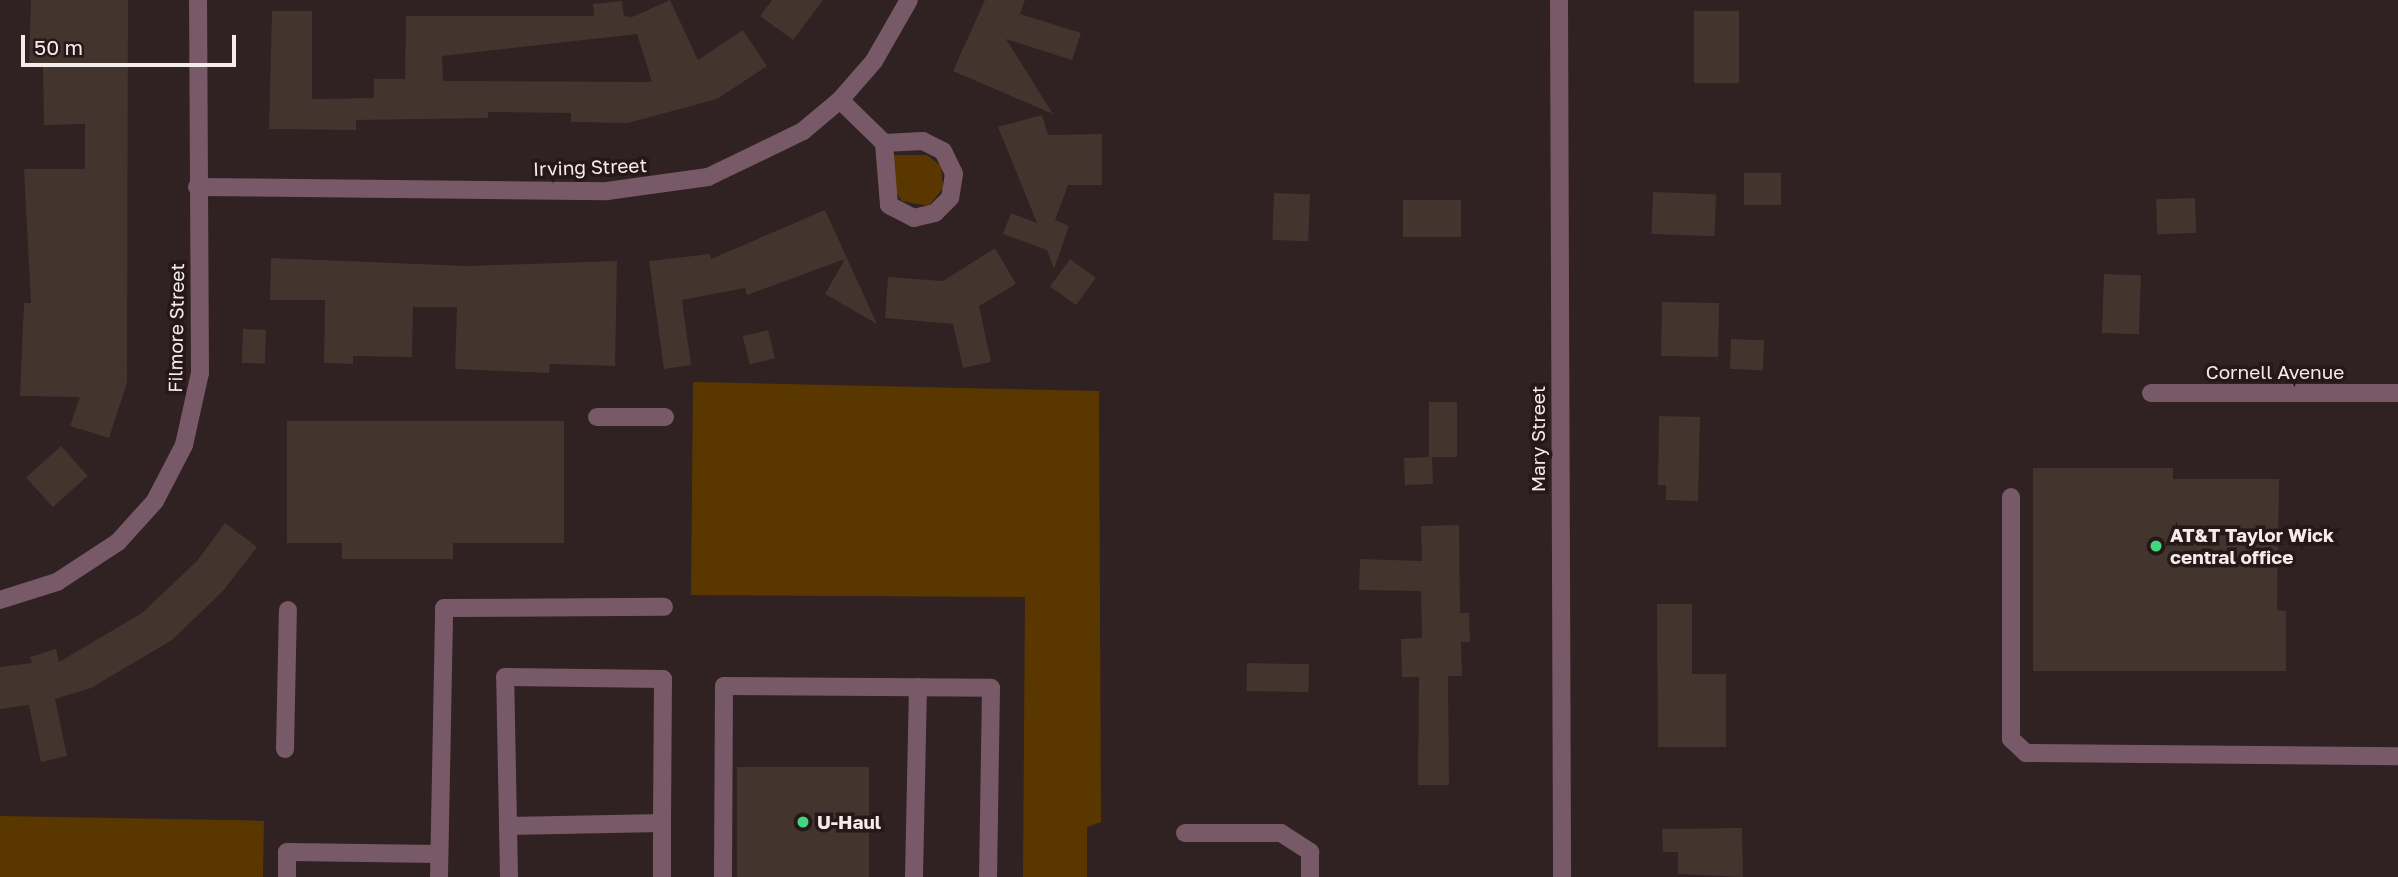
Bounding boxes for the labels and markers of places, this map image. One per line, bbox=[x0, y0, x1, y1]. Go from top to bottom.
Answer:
place label: AT&T Taylor Wick central office bbox=[2170, 524, 2334, 568]
marker: AT&T Taylor Wick central office bbox=[2148, 538, 2164, 554]
place label: U-Haul bbox=[817, 811, 881, 833]
marker: U-Haul bbox=[795, 814, 811, 830]

